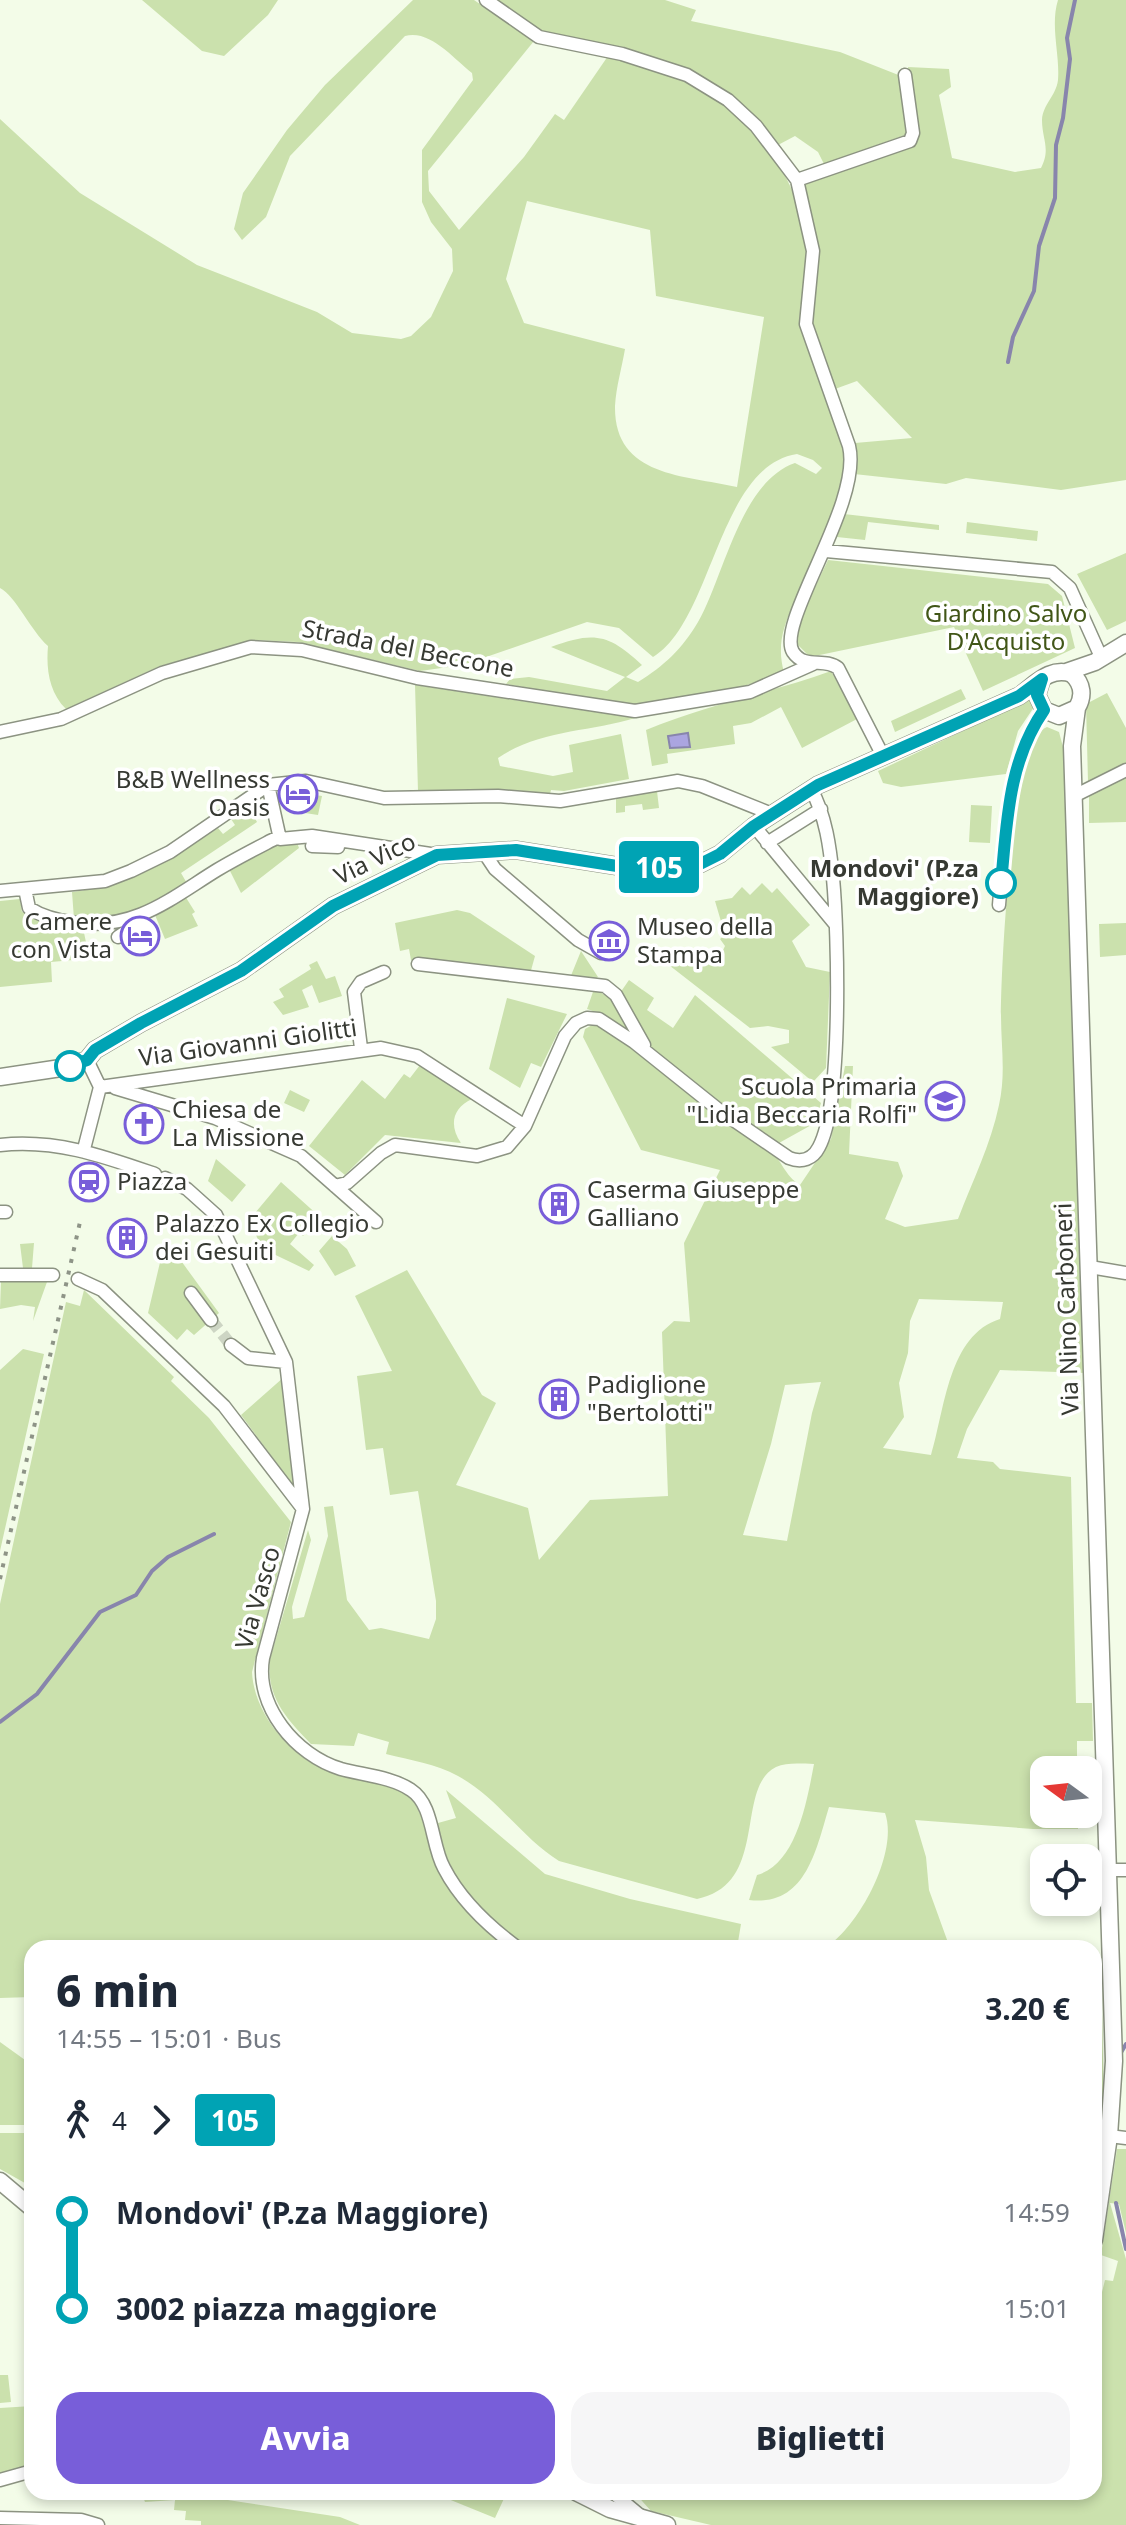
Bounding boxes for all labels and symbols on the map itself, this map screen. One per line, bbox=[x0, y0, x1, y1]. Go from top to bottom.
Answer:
park label: Giardino Salvo D'Acquisto bbox=[925, 596, 1087, 657]
street label: Strada del Beccone bbox=[300, 611, 517, 684]
place label: B&B Wellness Oasis bbox=[116, 762, 270, 823]
hotel icon: B&B Wellness Oasis bbox=[277, 773, 319, 815]
street label: Via Vico bbox=[328, 824, 421, 892]
line badge: 105 bbox=[613, 841, 705, 893]
place label: Mondovi' (P.za Maggiore) bbox=[810, 851, 979, 912]
marker: Mondovi' (P.za Maggiore) bbox=[986, 868, 1016, 898]
place label: Camere con Vista bbox=[11, 904, 112, 965]
place label: Museo della Stampa bbox=[637, 909, 774, 970]
hotel icon: Camere con Vista bbox=[119, 915, 161, 957]
museum icon: Museo della Stampa bbox=[588, 920, 630, 962]
street label: Via Giovanni Giolitti bbox=[137, 1010, 359, 1073]
unlabelled marker bbox=[55, 1051, 85, 1081]
place label: Scuola Primaria "Lidia Beccaria Rolfi" bbox=[686, 1069, 917, 1130]
school or university icon: Scuola Primaria "Lidia Beccaria Rolfi" bbox=[924, 1080, 966, 1122]
place label: Chiesa de La Missione bbox=[172, 1092, 304, 1153]
church icon: Chiesa de La Missione bbox=[123, 1103, 165, 1145]
station icon: Piazza bbox=[68, 1161, 110, 1203]
place label: Piazza bbox=[117, 1164, 187, 1197]
place label: Caserma Giuseppe Galliano bbox=[587, 1172, 799, 1233]
building icon: Caserma Giuseppe Galliano bbox=[538, 1183, 580, 1225]
street label: Via Nino Carboneri bbox=[1045, 1202, 1086, 1416]
place label: Palazzo Ex Collegio dei Gesuiti bbox=[155, 1206, 369, 1267]
building icon: Palazzo Ex Collegio dei Gesuiti bbox=[106, 1217, 148, 1259]
place label: Padiglione "Bertolotti" bbox=[587, 1367, 713, 1428]
building icon: Padiglione "Bertolotti" bbox=[538, 1378, 580, 1420]
street label: Via Vasco bbox=[226, 1542, 287, 1653]
north arrow bbox=[1030, 1756, 1102, 1828]

